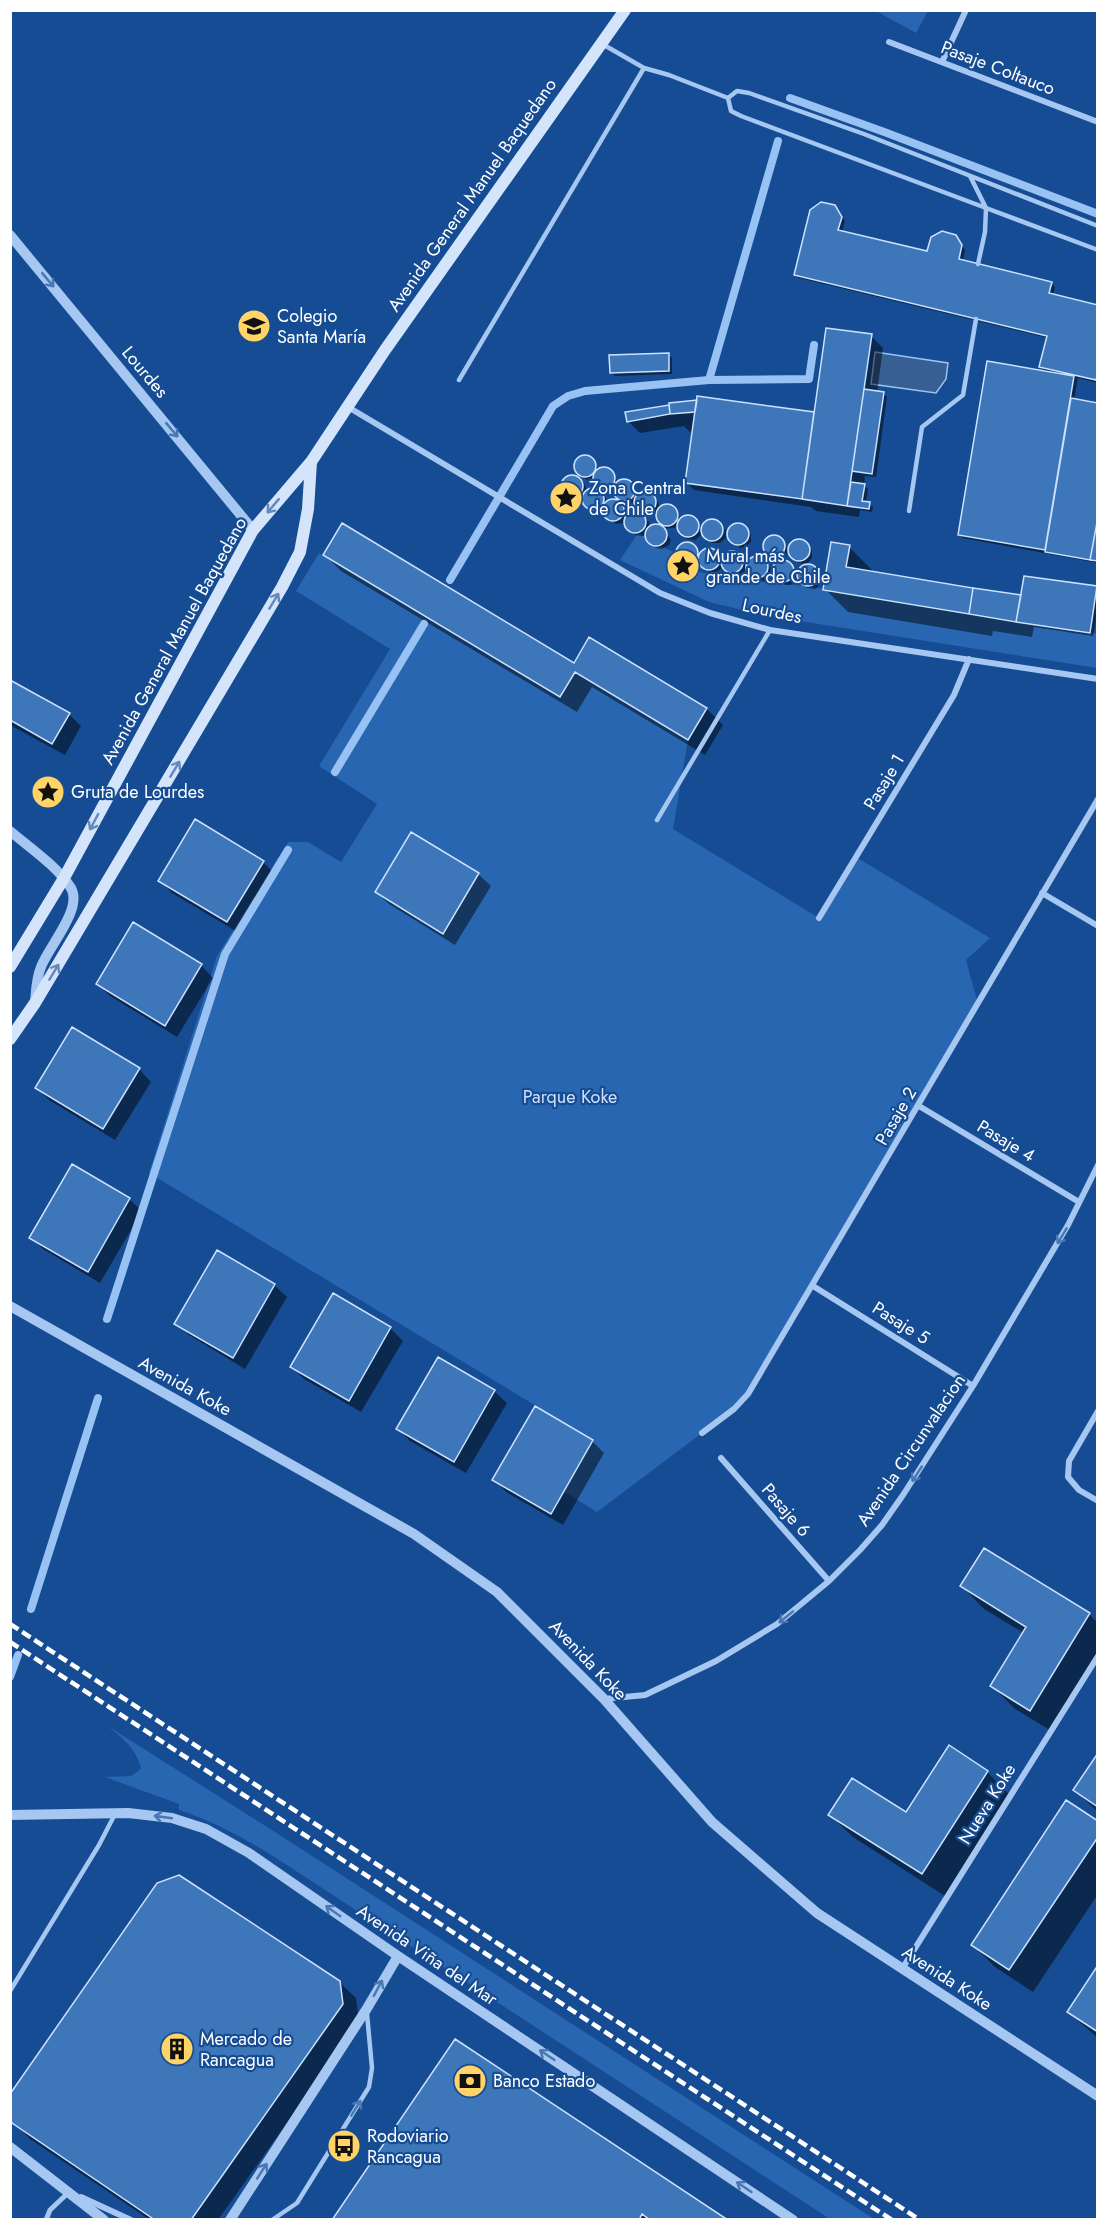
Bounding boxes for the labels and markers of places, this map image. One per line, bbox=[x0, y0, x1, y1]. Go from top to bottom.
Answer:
place label: Colegio Santa María bbox=[277, 303, 366, 350]
school or university icon: Colegio Santa María bbox=[236, 308, 272, 344]
place label: Zona Central de Chile bbox=[589, 475, 686, 522]
place icon: Zona Central de Chile bbox=[548, 480, 584, 516]
place label: Mural más grande de Chile bbox=[706, 543, 830, 590]
place icon: Mural más grande de Chile bbox=[665, 548, 701, 584]
place icon: Gruta de Lourdes bbox=[30, 774, 66, 810]
place label: Gruta de Lourdes bbox=[71, 779, 204, 805]
place label: Mercado de Rancagua bbox=[200, 2026, 292, 2073]
building icon: Mercado de Rancagua bbox=[159, 2031, 195, 2067]
bank icon: Banco Estado bbox=[452, 2063, 488, 2099]
place label: Banco Estado bbox=[493, 2068, 595, 2094]
place label: Rodoviario Rancagua bbox=[367, 2123, 449, 2170]
bus stop icon: Rodoviario Rancagua bbox=[326, 2128, 362, 2164]

